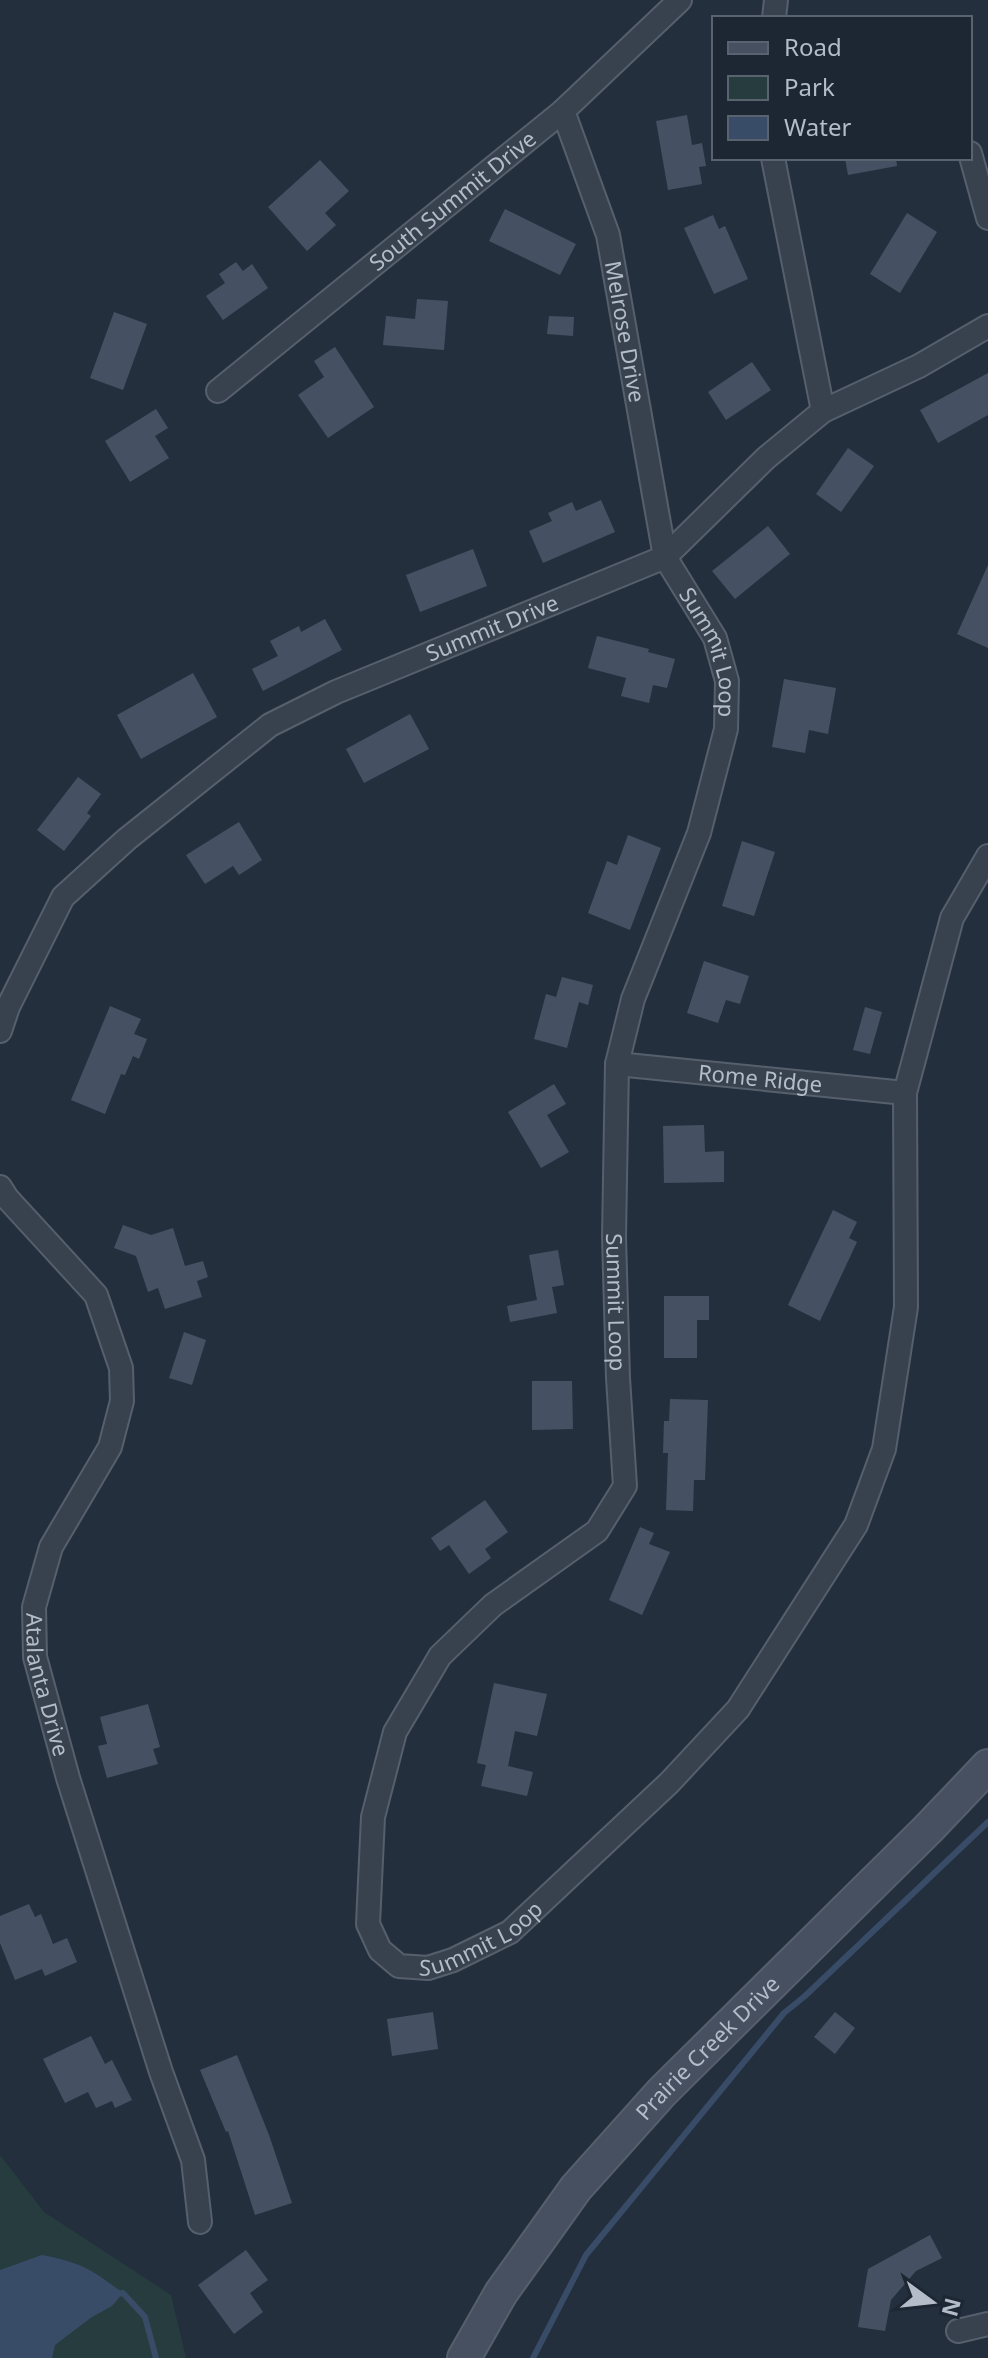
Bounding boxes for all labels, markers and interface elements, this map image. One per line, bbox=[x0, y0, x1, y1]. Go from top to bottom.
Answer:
legend bbox=[712, 16, 972, 160]
text: Road bbox=[784, 30, 842, 63]
text: Park bbox=[784, 70, 835, 103]
text: Water bbox=[784, 110, 852, 143]
street label: South Summit Drive bbox=[362, 123, 542, 277]
street label: Melrose Drive bbox=[599, 258, 653, 405]
street label: Summit Loop bbox=[673, 581, 743, 718]
street label: Summit Drive bbox=[421, 586, 562, 668]
street label: Rome Ridge bbox=[697, 1056, 824, 1099]
street label: Summit Loop bbox=[600, 1233, 634, 1371]
street label: Atalanta Drive bbox=[20, 1613, 77, 1759]
street label: Summit Loop bbox=[418, 1894, 548, 1982]
street label: Prairie Creek Drive bbox=[628, 1969, 785, 2126]
north arrow bbox=[892, 2262, 972, 2342]
text: N bbox=[935, 2295, 969, 2320]

